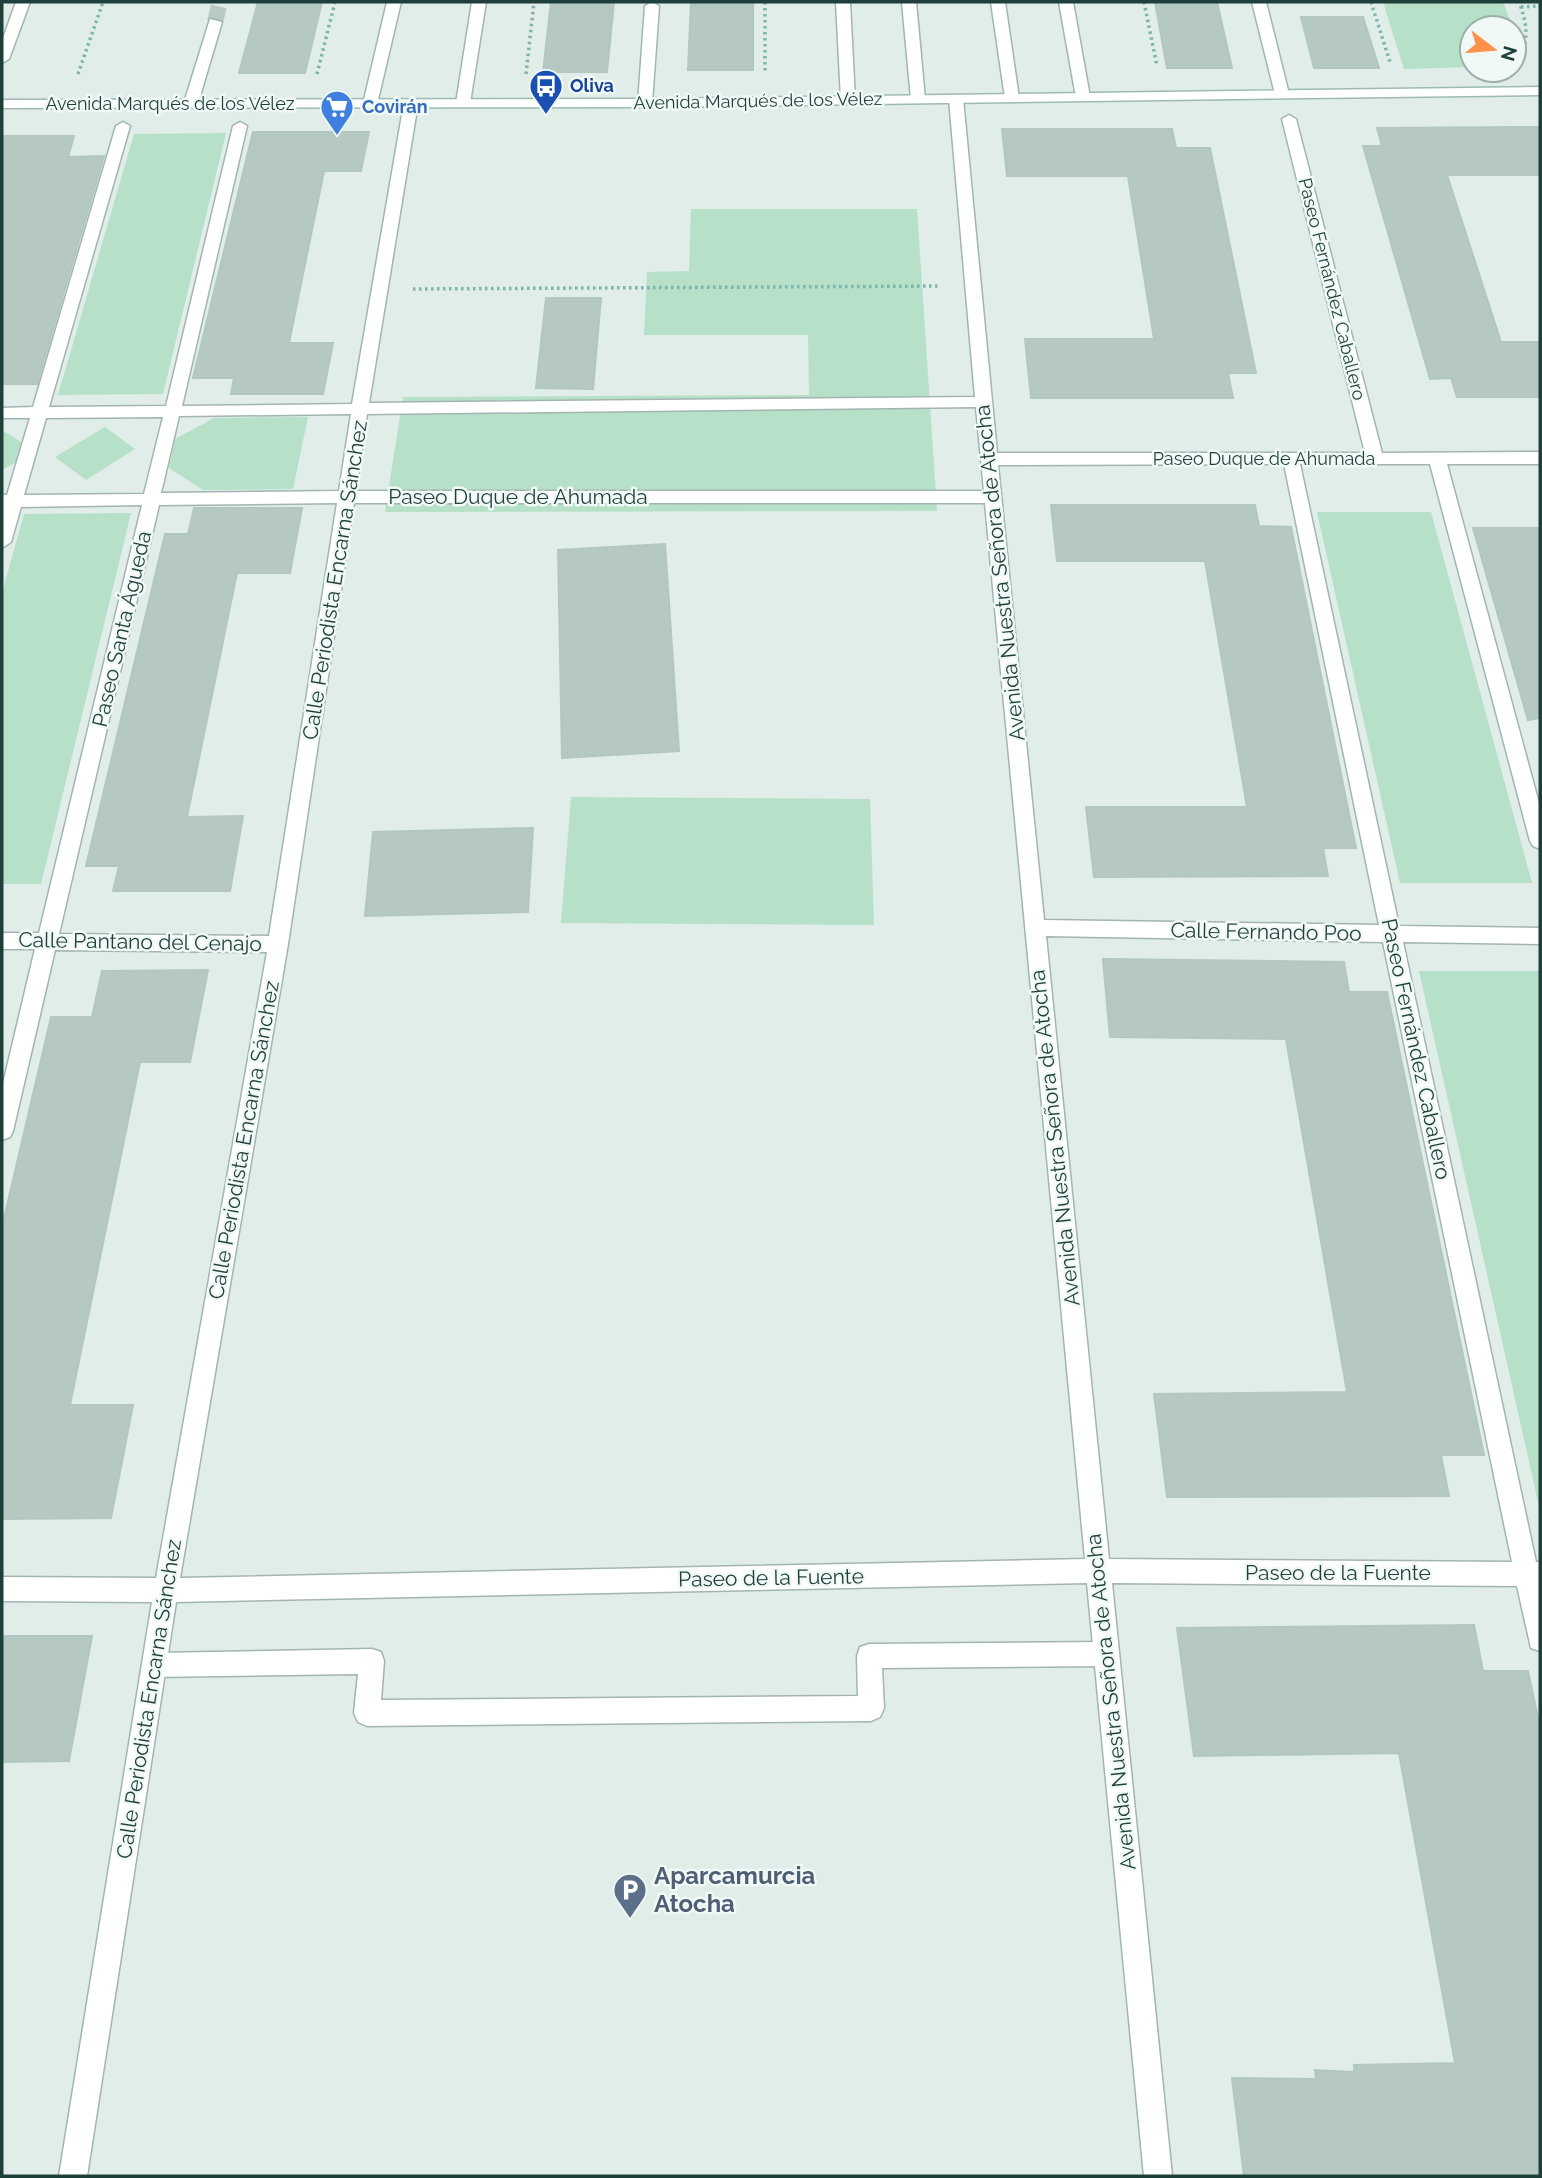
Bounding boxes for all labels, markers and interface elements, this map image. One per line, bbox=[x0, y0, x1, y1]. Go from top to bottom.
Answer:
north arrow bbox=[1458, 14, 1528, 84]
text: N bbox=[1497, 44, 1522, 64]
bus stop icon: Oliva bbox=[527, 67, 565, 116]
place label: Oliva bbox=[570, 75, 614, 96]
supermarket icon: Covirán bbox=[318, 88, 356, 137]
street label: Avenida Marqués de los Vélez bbox=[633, 88, 883, 113]
street label: Avenida Marqués de los Vélez bbox=[45, 93, 295, 114]
place label: Covirán bbox=[362, 96, 428, 117]
street label: Paseo Fernández Caballero bbox=[1295, 176, 1370, 403]
street label: Avenida Nuestra Señora de Atocha bbox=[969, 404, 1030, 742]
street label: Calle Periodista Encarna Sánchez bbox=[297, 418, 372, 742]
street label: Paseo Duque de Ahumada bbox=[1153, 448, 1375, 469]
street label: Paseo Duque de Ahumada bbox=[388, 484, 648, 509]
street label: Paseo Santa Águeda bbox=[87, 528, 156, 729]
street label: Paseo Fernández Caballero bbox=[1377, 916, 1456, 1182]
street label: Calle Fernando Poo bbox=[1170, 917, 1362, 946]
street label: Calle Pantano del Cenajo bbox=[18, 927, 262, 956]
street label: Avenida Nuestra Señora de Atocha bbox=[1024, 969, 1085, 1307]
street label: Calle Periodista Encarna Sánchez bbox=[203, 979, 284, 1301]
street label: Avenida Nuestra Señora de Atocha bbox=[1080, 1533, 1141, 1871]
street label: Calle Periodista Encarna Sánchez bbox=[111, 1537, 186, 1861]
street label: Paseo de la Fuente bbox=[1245, 1560, 1431, 1585]
street label: Paseo de la Fuente bbox=[678, 1563, 864, 1592]
place label: Aparcamurcia Atocha bbox=[654, 1861, 816, 1918]
parking icon: Aparcamurcia Atocha bbox=[611, 1871, 649, 1920]

